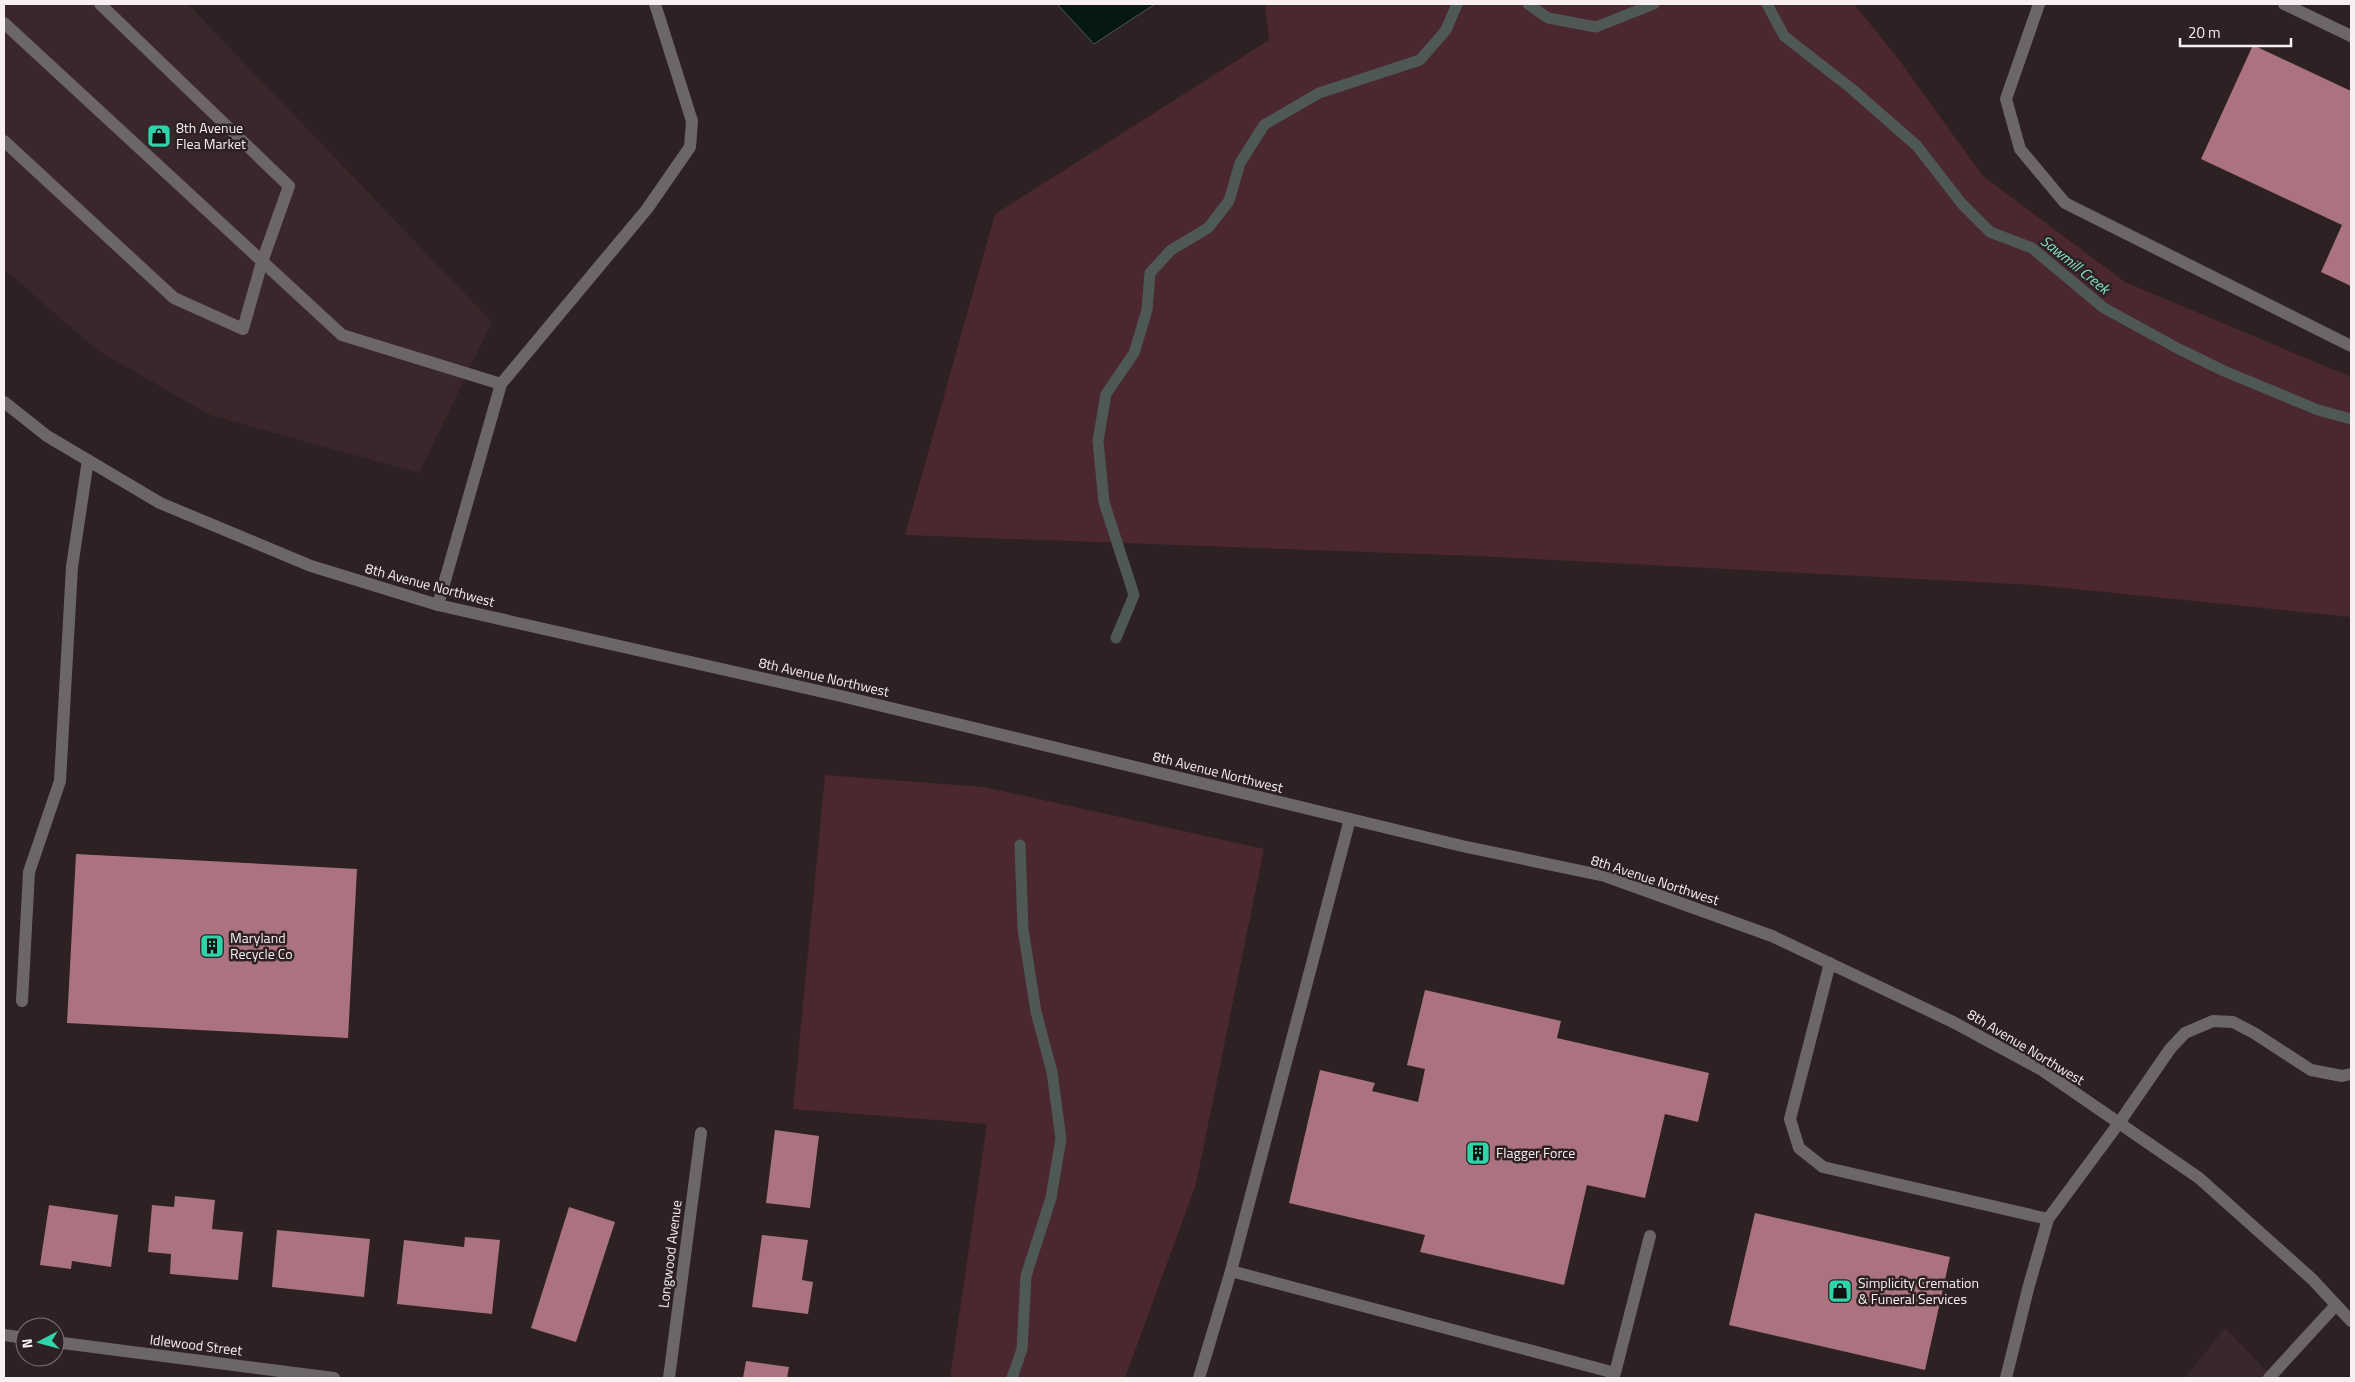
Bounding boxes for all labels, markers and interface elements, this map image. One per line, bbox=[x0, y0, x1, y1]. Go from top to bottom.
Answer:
scale bar bbox=[2180, 15, 2291, 47]
text: 20 m bbox=[2188, 21, 2221, 44]
place label: 8th Avenue Flea Market bbox=[176, 117, 246, 154]
shop icon: 8th Avenue Flea Market bbox=[146, 123, 172, 149]
water label: Sawmill Creek bbox=[2036, 230, 2117, 301]
street label: 8th Avenue Northwest bbox=[363, 557, 497, 612]
street label: 8th Avenue Northwest bbox=[757, 651, 892, 702]
street label: 8th Avenue Northwest bbox=[1151, 745, 1285, 798]
street label: 8th Avenue Northwest bbox=[1589, 849, 1722, 910]
place label: Maryland Recycle Co bbox=[230, 927, 293, 964]
building icon: Maryland Recycle Co bbox=[199, 933, 225, 959]
street label: 8th Avenue Northwest bbox=[1964, 1003, 2089, 1090]
building icon: Flagger Force bbox=[1465, 1140, 1491, 1166]
place label: Flagger Force bbox=[1496, 1142, 1575, 1163]
street label: Longwood Avenue bbox=[652, 1199, 687, 1309]
place label: Simplicity Cremation & Funeral Services bbox=[1858, 1272, 1979, 1309]
shop icon: Simplicity Cremation & Funeral Services bbox=[1827, 1278, 1853, 1304]
north arrow bbox=[15, 1317, 65, 1367]
street label: Idlewood Street bbox=[149, 1328, 244, 1361]
text: N bbox=[16, 1337, 38, 1349]

